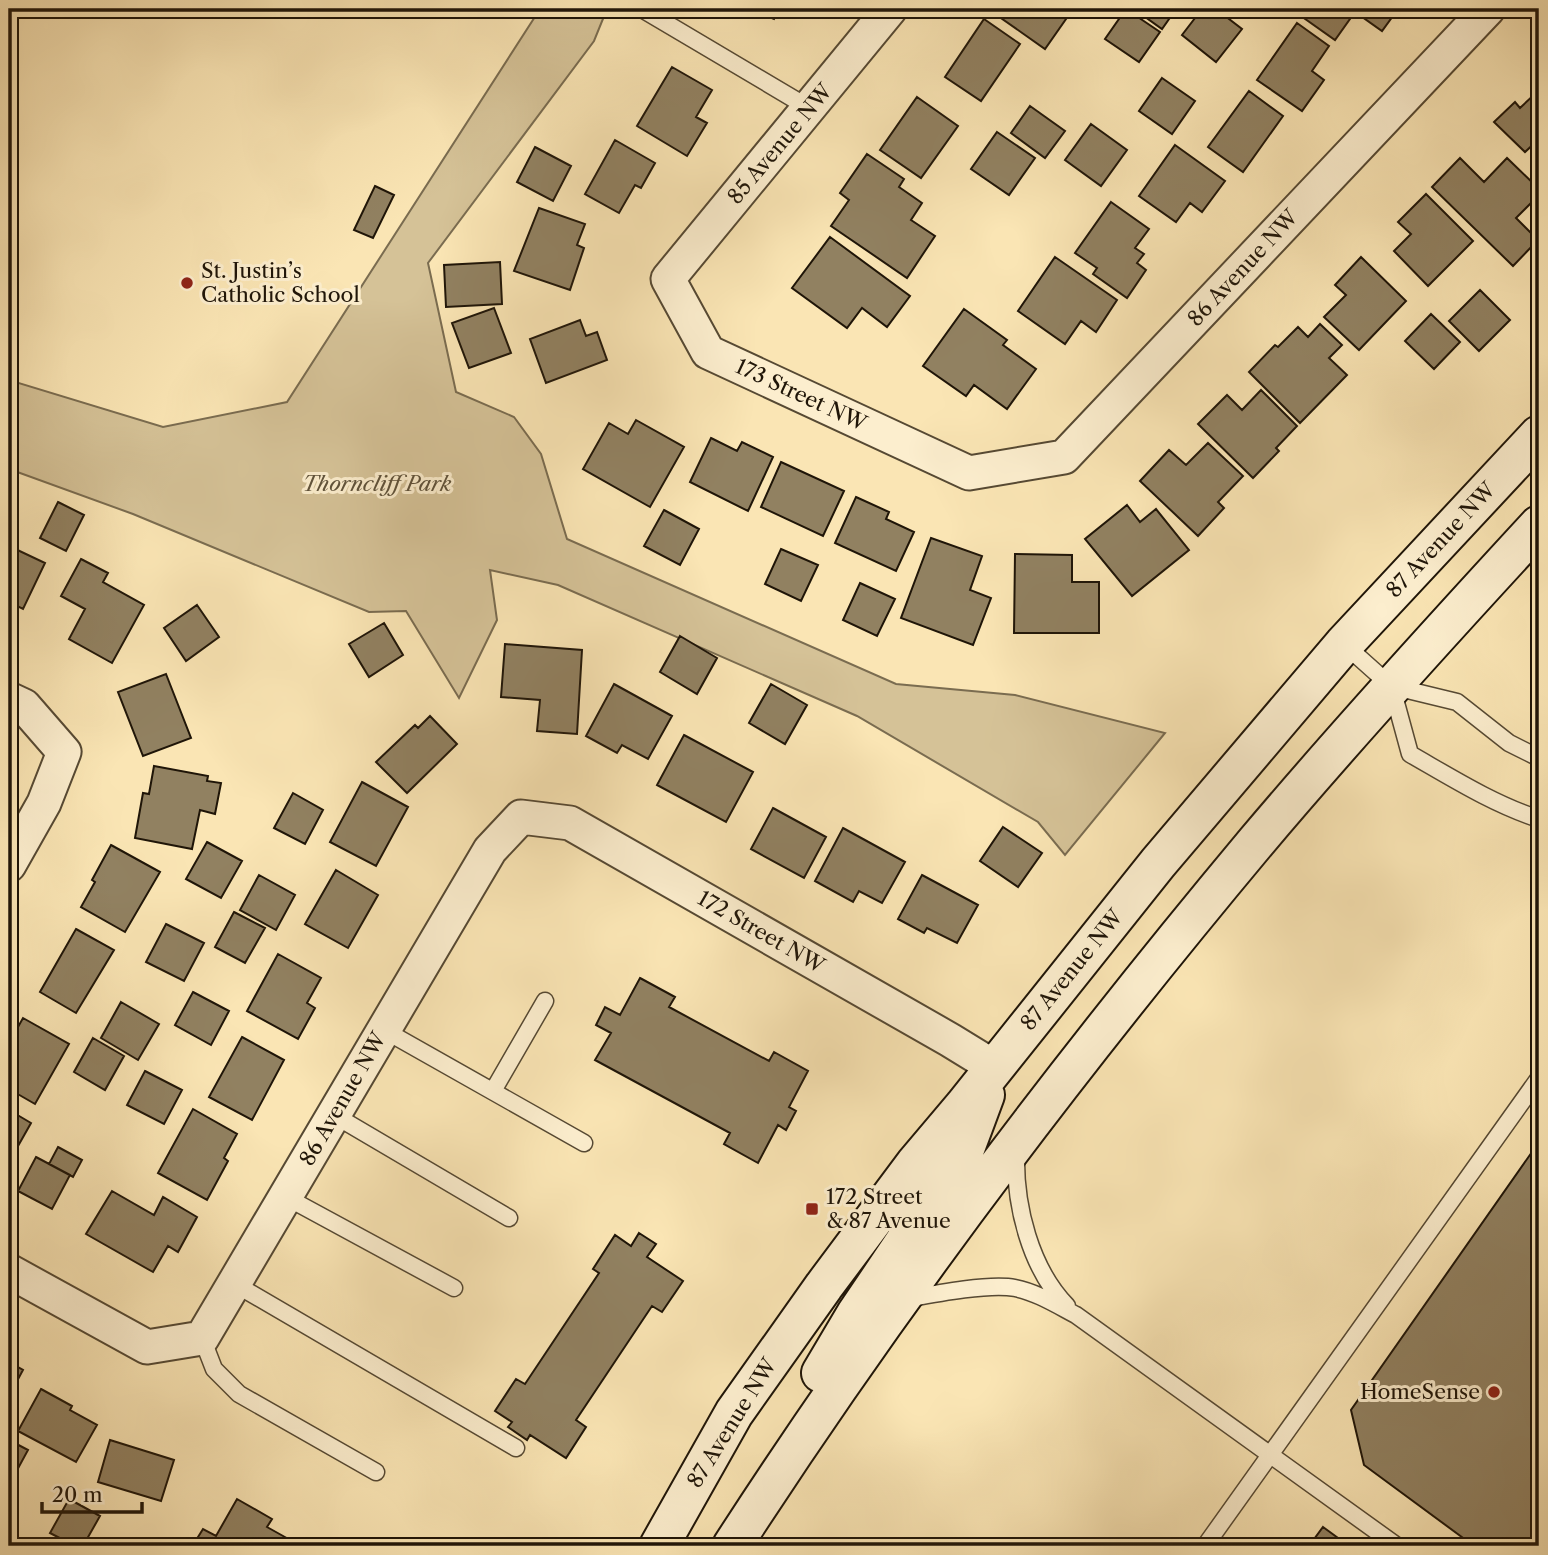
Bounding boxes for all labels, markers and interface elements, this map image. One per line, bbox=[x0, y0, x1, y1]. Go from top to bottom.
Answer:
street label: 85 Avenue NW bbox=[722, 78, 838, 209]
street label: 86 Avenue NW bbox=[1182, 204, 1304, 331]
place label: St. Justin’s Catholic School bbox=[201, 258, 360, 307]
marker: St. Justin’s Catholic School bbox=[179, 275, 195, 291]
street label: 173 Street NW bbox=[732, 353, 872, 436]
park label: Thorncliff Park bbox=[303, 471, 451, 496]
street label: 87 Avenue NW bbox=[1381, 476, 1501, 602]
street label: 172 Street NW bbox=[693, 885, 830, 978]
street label: 87 Avenue NW bbox=[1015, 903, 1129, 1035]
street label: 86 Avenue NW bbox=[294, 1027, 391, 1170]
place label: 172 Street & 87 Avenue bbox=[826, 1184, 951, 1233]
marker: 172 Street & 87 Avenue bbox=[804, 1201, 820, 1217]
street label: 87 Avenue NW bbox=[682, 1352, 782, 1492]
place label: HomeSense bbox=[1360, 1379, 1480, 1404]
marker: HomeSense bbox=[1486, 1384, 1502, 1400]
scale bar bbox=[42, 1471, 142, 1515]
text: 20 m bbox=[52, 1482, 103, 1507]

